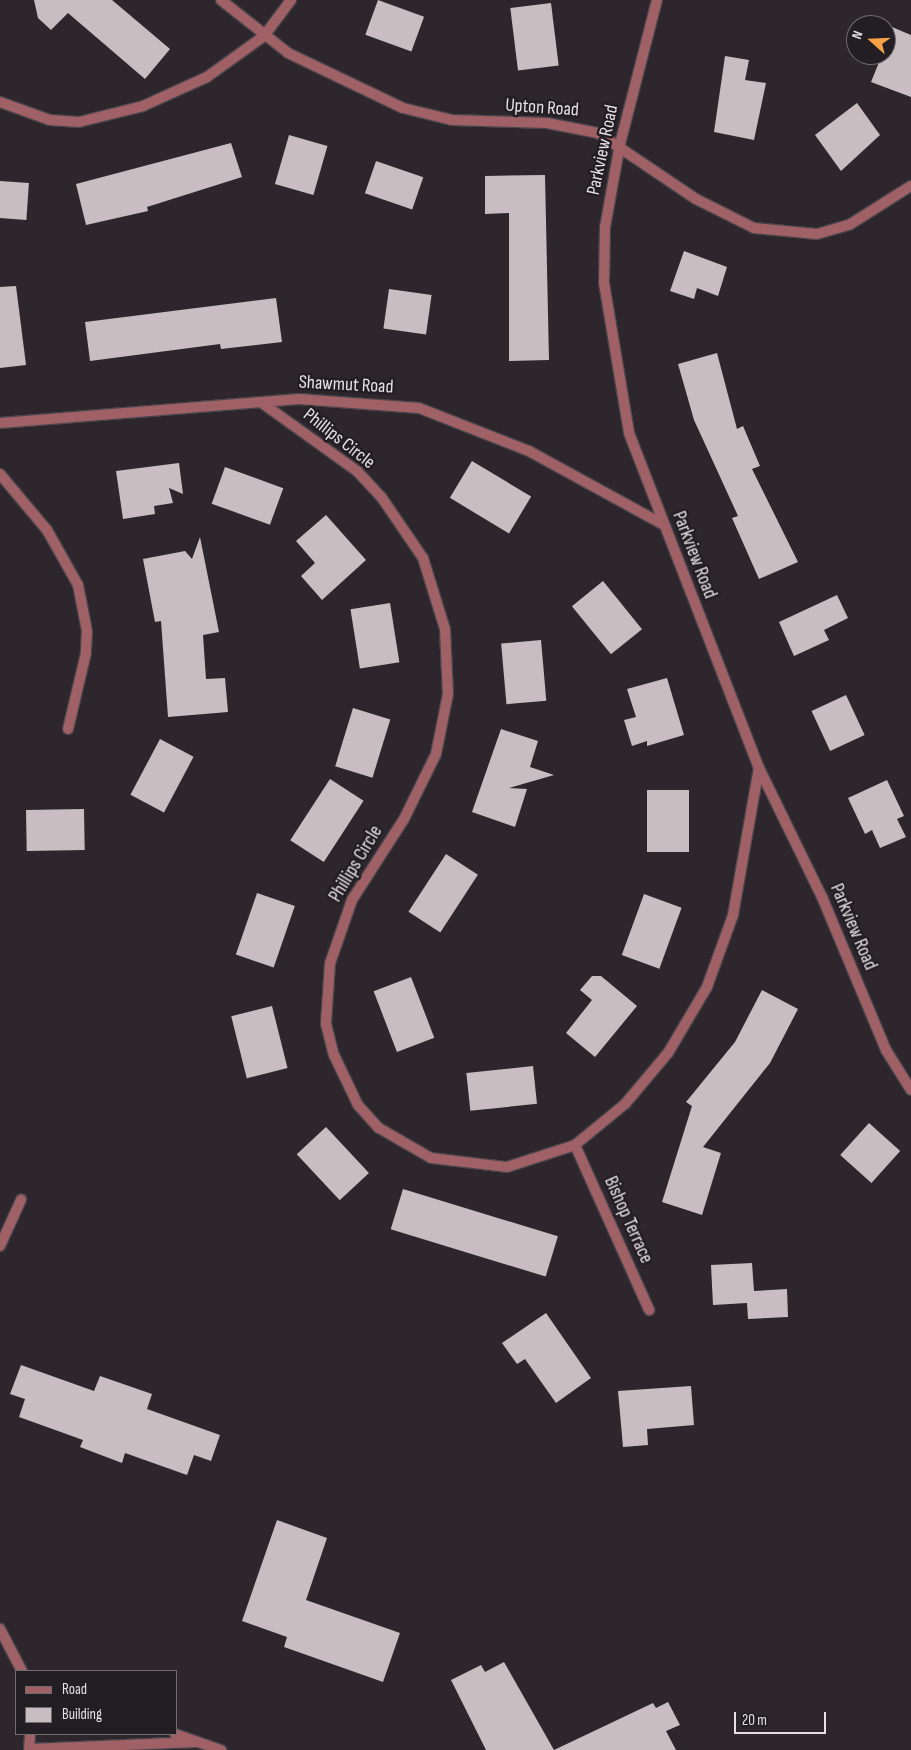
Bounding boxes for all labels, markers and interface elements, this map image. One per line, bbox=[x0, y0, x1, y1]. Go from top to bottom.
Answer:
north arrow bbox=[846, 15, 896, 65]
text: N bbox=[848, 29, 867, 41]
street label: Upton Road bbox=[504, 94, 580, 122]
street label: Parkview Road bbox=[582, 103, 624, 197]
street label: Shawmut Road bbox=[298, 371, 394, 399]
street label: Phillips Circle bbox=[298, 404, 380, 474]
street label: Parkview Road bbox=[667, 508, 721, 602]
street label: Phillips Circle bbox=[324, 822, 388, 906]
street label: Parkview Road bbox=[825, 880, 881, 974]
street label: Bishop Terrace bbox=[599, 1173, 657, 1267]
legend bbox=[15, 1670, 178, 1735]
text: Road bbox=[62, 1680, 87, 1699]
scale bar bbox=[736, 1702, 828, 1734]
text: Building bbox=[62, 1705, 102, 1724]
text: 20 m bbox=[742, 1711, 767, 1730]

